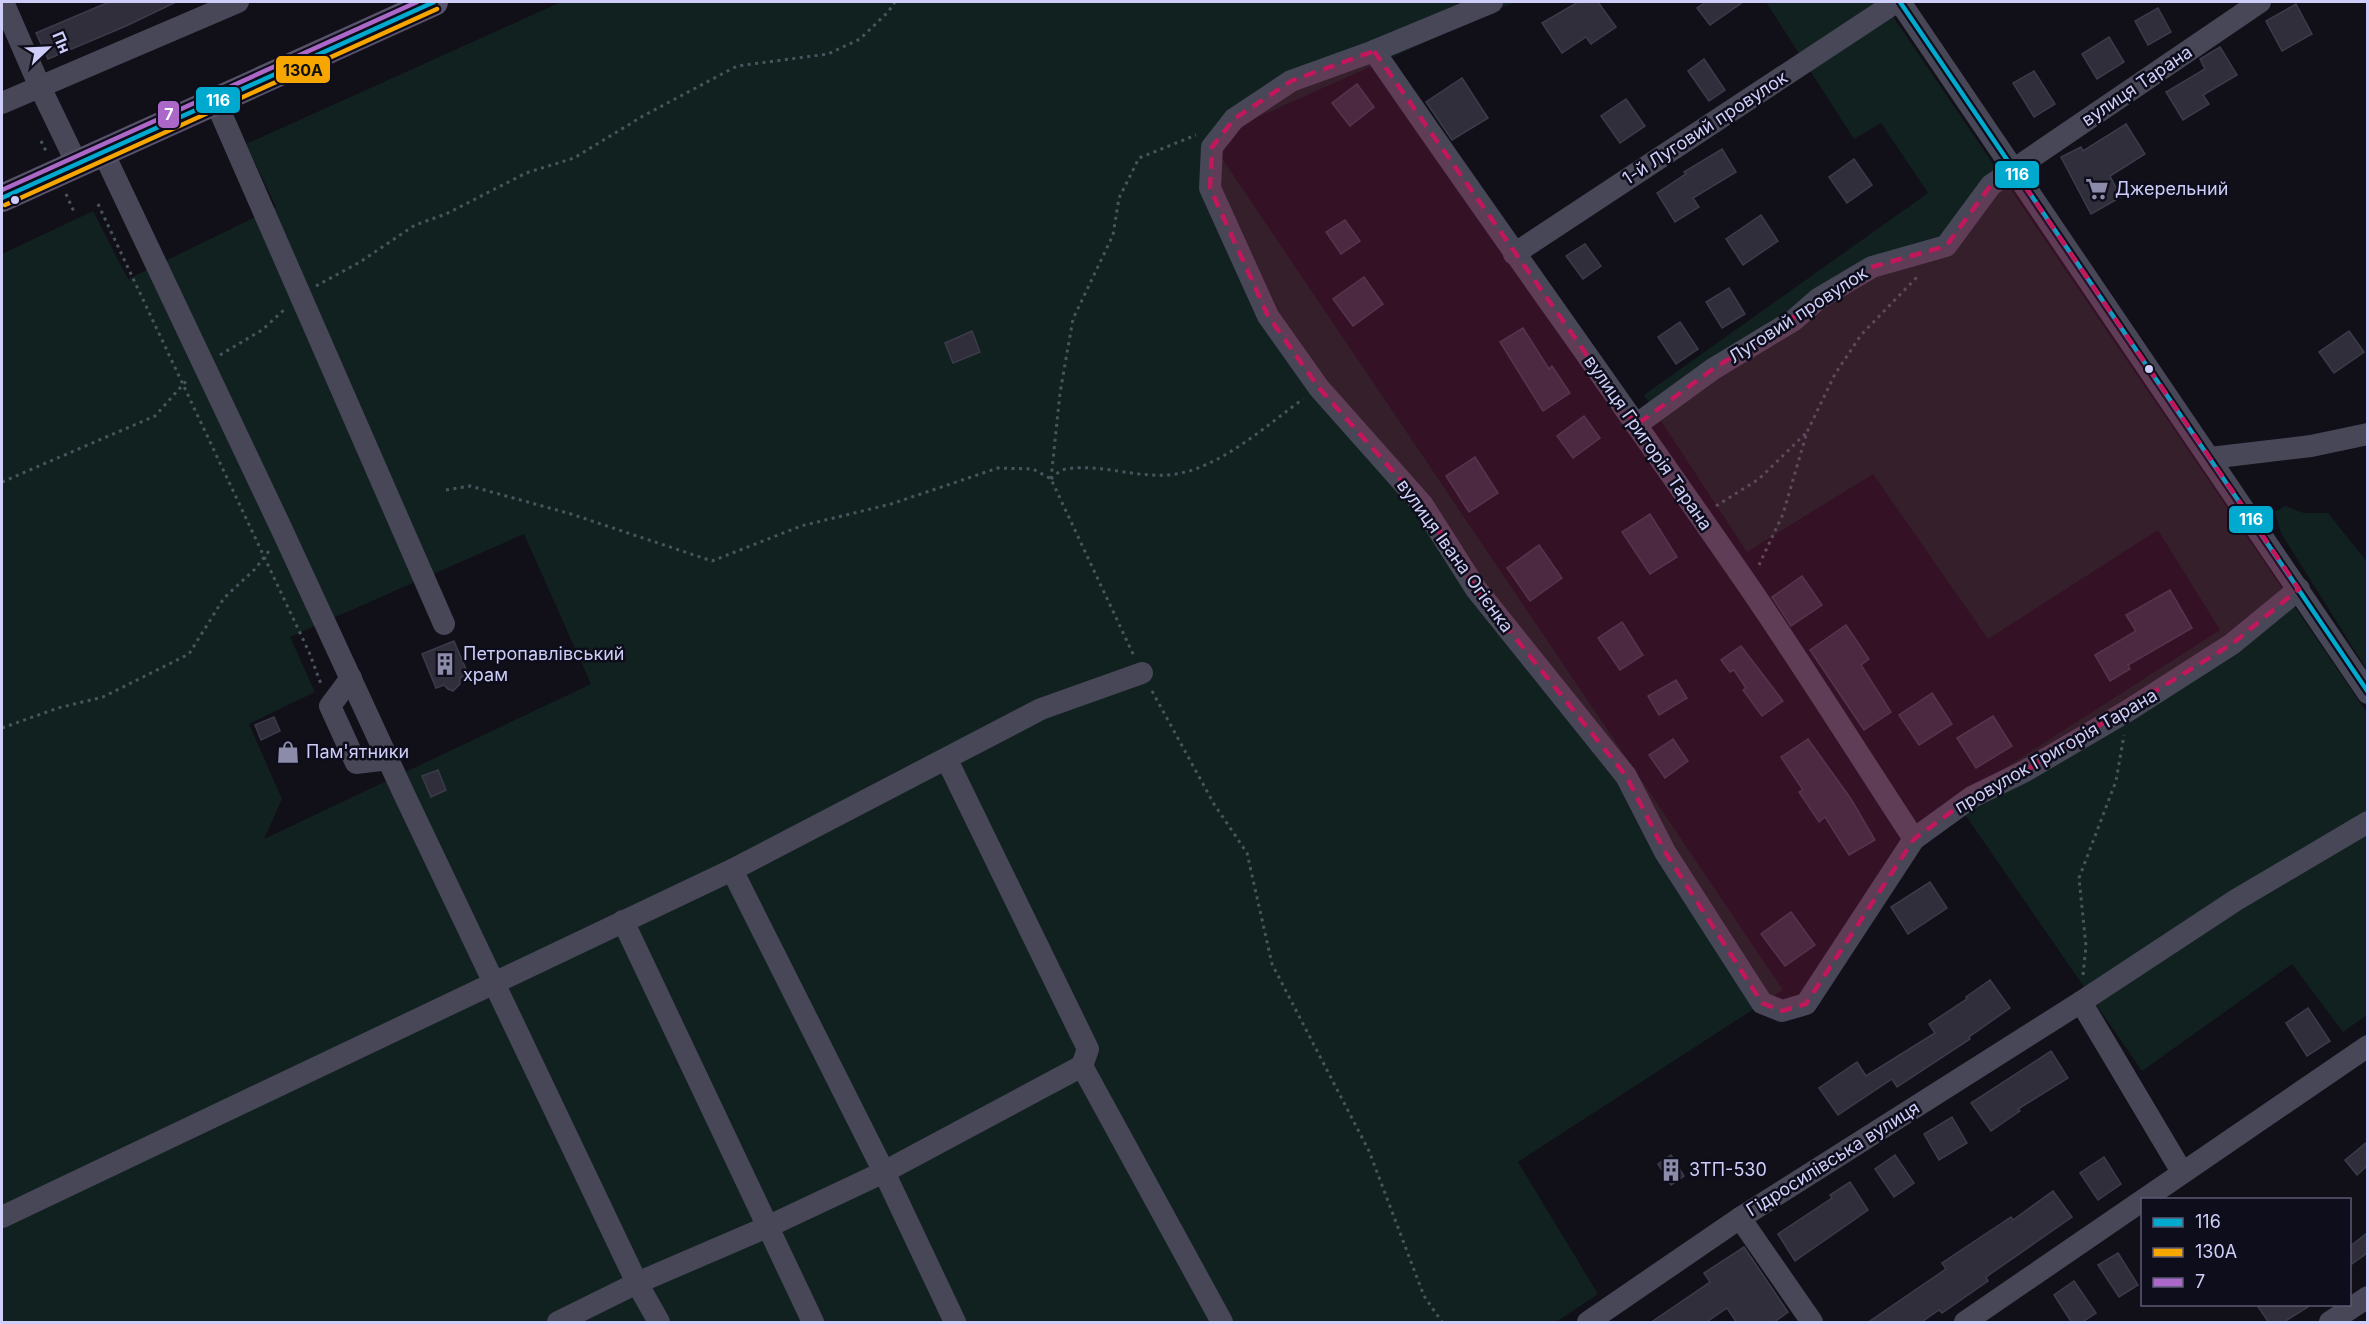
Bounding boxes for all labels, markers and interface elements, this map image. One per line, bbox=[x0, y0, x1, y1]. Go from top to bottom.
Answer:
north arrow bbox=[18, 18, 78, 78]
text: Пн bbox=[48, 28, 75, 56]
street label: вулиця Тарана bbox=[2077, 41, 2196, 130]
line badge: 130А bbox=[275, 55, 331, 84]
text: 130А bbox=[283, 60, 323, 80]
street label: 1-й Луговий провулок bbox=[1618, 66, 1791, 189]
line badge: 116 bbox=[195, 86, 241, 114]
text: 116 bbox=[206, 90, 230, 110]
line badge: 7 bbox=[157, 100, 180, 129]
text: 7 bbox=[164, 104, 174, 124]
line badge: 116 bbox=[1994, 160, 2040, 189]
text: 116 bbox=[2005, 164, 2029, 184]
supermarket icon: Джерельний bbox=[2084, 176, 2110, 202]
place label: Джерельний bbox=[2115, 178, 2228, 199]
unlabelled marker bbox=[9, 194, 21, 206]
street label: Луговий провулок bbox=[1724, 262, 1871, 367]
street label: вулиця Григорія Тарана bbox=[1580, 351, 1717, 534]
unlabelled marker bbox=[2143, 363, 2155, 375]
street label: вулиця Івана Огієнка bbox=[1393, 475, 1518, 636]
line badge: 116 bbox=[2228, 505, 2274, 534]
text: 116 bbox=[2239, 509, 2263, 529]
place label: Петропавлівський храм bbox=[463, 643, 624, 685]
building icon: Петропавлівський храм bbox=[432, 651, 458, 677]
street label: провулок Григорія Тарана bbox=[1951, 684, 2161, 817]
shop icon: Пам'ятники bbox=[275, 739, 301, 765]
place label: Пам'ятники bbox=[306, 741, 409, 762]
street label: Гідросилівська вулиця bbox=[1742, 1097, 1923, 1221]
building icon: ЗТП-530 bbox=[1658, 1157, 1684, 1183]
place label: ЗТП-530 bbox=[1689, 1159, 1767, 1180]
legend bbox=[2141, 1198, 2351, 1306]
text: 116 bbox=[2195, 1211, 2221, 1232]
text: 130А bbox=[2195, 1241, 2237, 1262]
text: 7 bbox=[2195, 1271, 2205, 1292]

